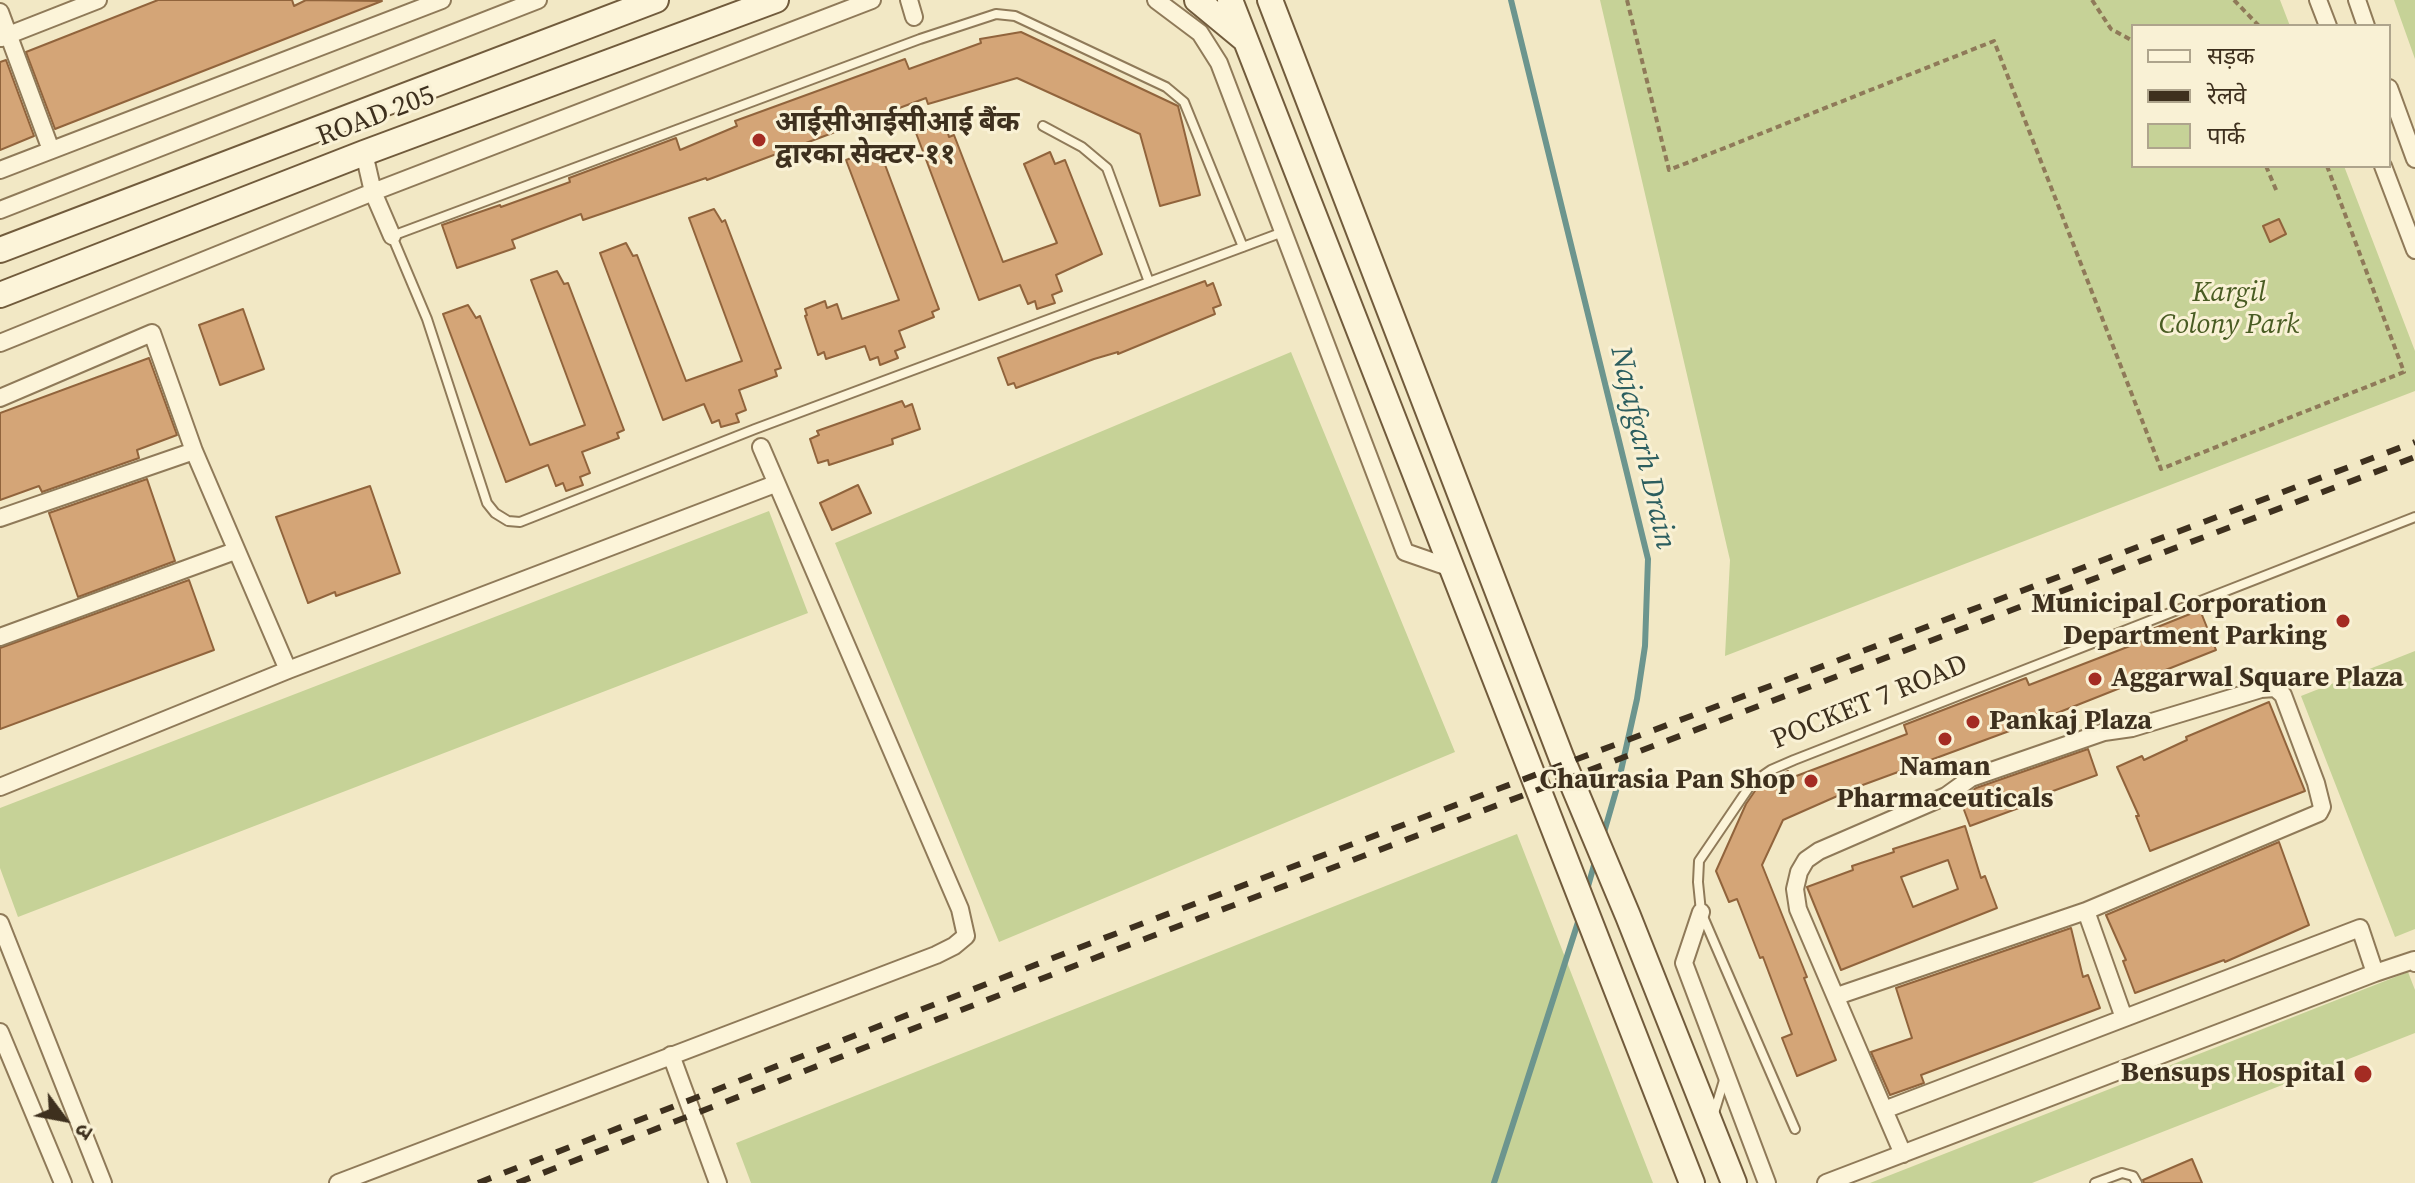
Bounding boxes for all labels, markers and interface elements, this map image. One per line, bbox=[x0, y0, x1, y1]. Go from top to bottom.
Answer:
legend bbox=[2131, 24, 2391, 168]
text: सड़क bbox=[2207, 39, 2255, 72]
street label: ROAD 205 bbox=[313, 79, 439, 155]
text: रेलवे bbox=[2207, 79, 2246, 112]
place label: आईसीआईसीआई बैंक द्वारका सेक्टर-११ bbox=[775, 107, 1019, 173]
text: पार्क bbox=[2207, 119, 2245, 152]
marker: आईसीआईसीआई बैंक द्वारका सेक्टर-११ bbox=[750, 131, 768, 149]
park label: Kargil Colony Park bbox=[2159, 277, 2299, 343]
water label: Najafgarh Drain bbox=[1601, 343, 1683, 553]
place label: Municipal Corporation Department Parking bbox=[2031, 588, 2327, 654]
marker: Municipal Corporation Department Parking bbox=[2334, 612, 2352, 630]
street label: POCKET 7 ROAD bbox=[1767, 648, 1973, 758]
place label: Aggarwal Square Plaza bbox=[2111, 662, 2404, 696]
marker: Aggarwal Square Plaza bbox=[2086, 670, 2104, 688]
place label: Pankaj Plaza bbox=[1989, 705, 2152, 739]
marker: Pankaj Plaza bbox=[1964, 713, 1982, 731]
marker: Naman Pharmaceuticals bbox=[1936, 730, 1954, 748]
place label: Naman Pharmaceuticals bbox=[1836, 751, 2054, 817]
place label: Chaurasia Pan Shop bbox=[1540, 764, 1795, 798]
marker: Chaurasia Pan Shop bbox=[1802, 772, 1820, 790]
place label: Bensups Hospital bbox=[2121, 1057, 2345, 1091]
marker: Bensups Hospital bbox=[2352, 1063, 2374, 1085]
north arrow bbox=[24, 1079, 104, 1159]
text: उ bbox=[68, 1118, 100, 1145]

